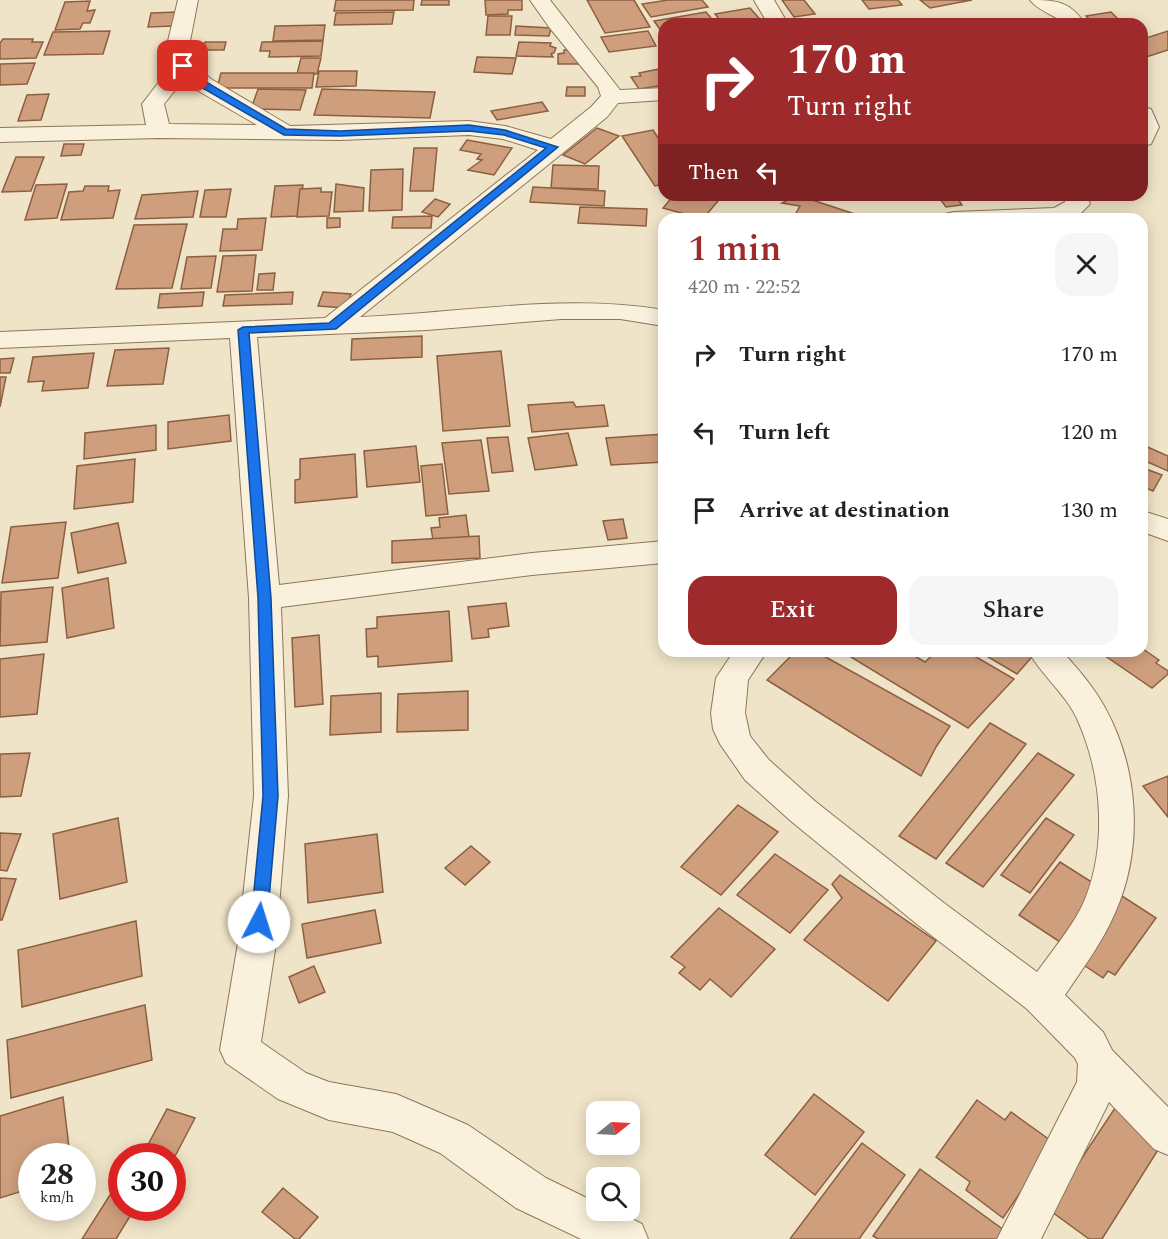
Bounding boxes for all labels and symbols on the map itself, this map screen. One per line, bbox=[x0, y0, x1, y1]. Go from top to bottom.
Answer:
pin bbox=[157, 40, 208, 91]
position arrow bbox=[227, 890, 291, 954]
north arrow bbox=[586, 1101, 640, 1155]
speed limit sign: 30 bbox=[108, 1143, 186, 1221]

